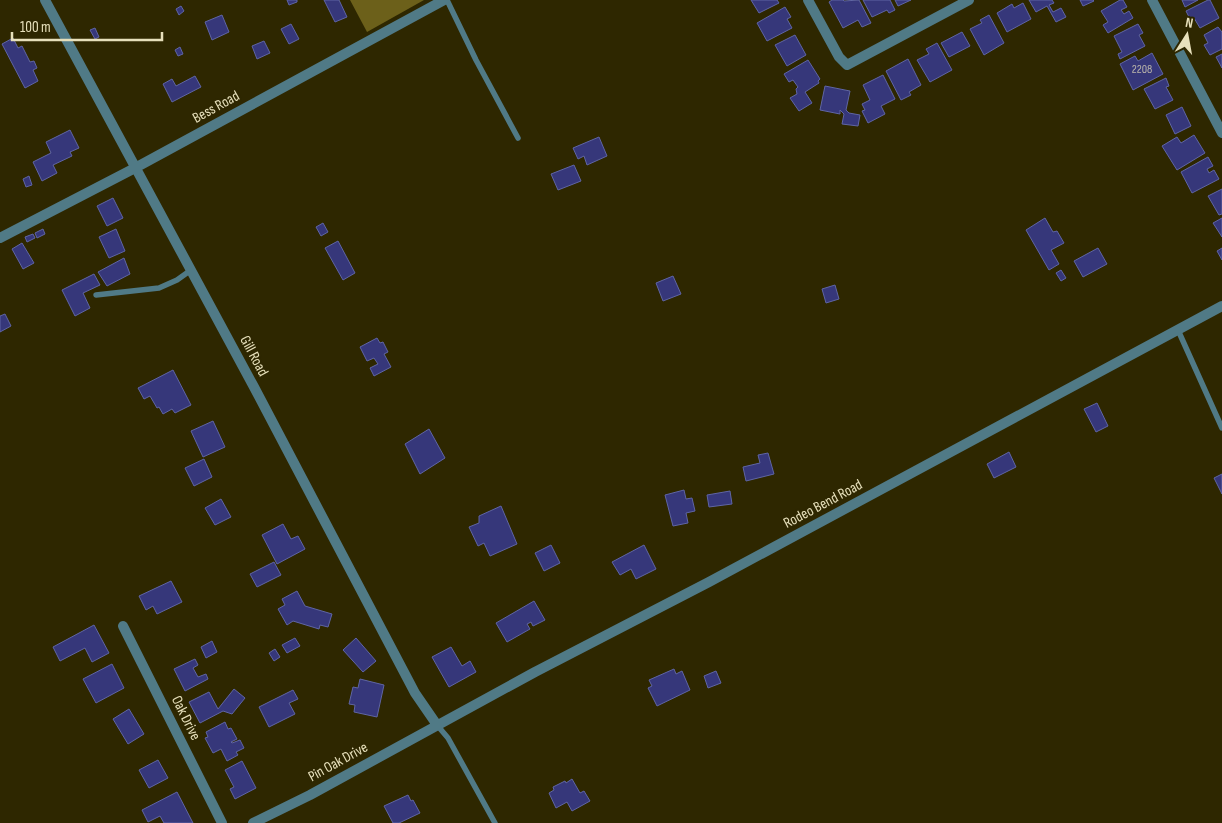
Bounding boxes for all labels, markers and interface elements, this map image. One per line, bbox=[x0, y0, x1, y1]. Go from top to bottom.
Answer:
scale bar bbox=[12, 10, 162, 42]
north arrow bbox=[1162, 10, 1212, 60]
text: N bbox=[1184, 14, 1195, 32]
text: 100 m bbox=[20, 18, 51, 37]
house number: 2208 bbox=[1132, 62, 1152, 77]
street label: Bess Road bbox=[189, 86, 243, 128]
street label: Gill Road bbox=[235, 332, 273, 380]
street label: Rodeo Bend Road bbox=[780, 475, 866, 533]
street label: Oak Drive bbox=[167, 693, 205, 743]
street label: Pin Oak Drive bbox=[305, 738, 371, 786]

